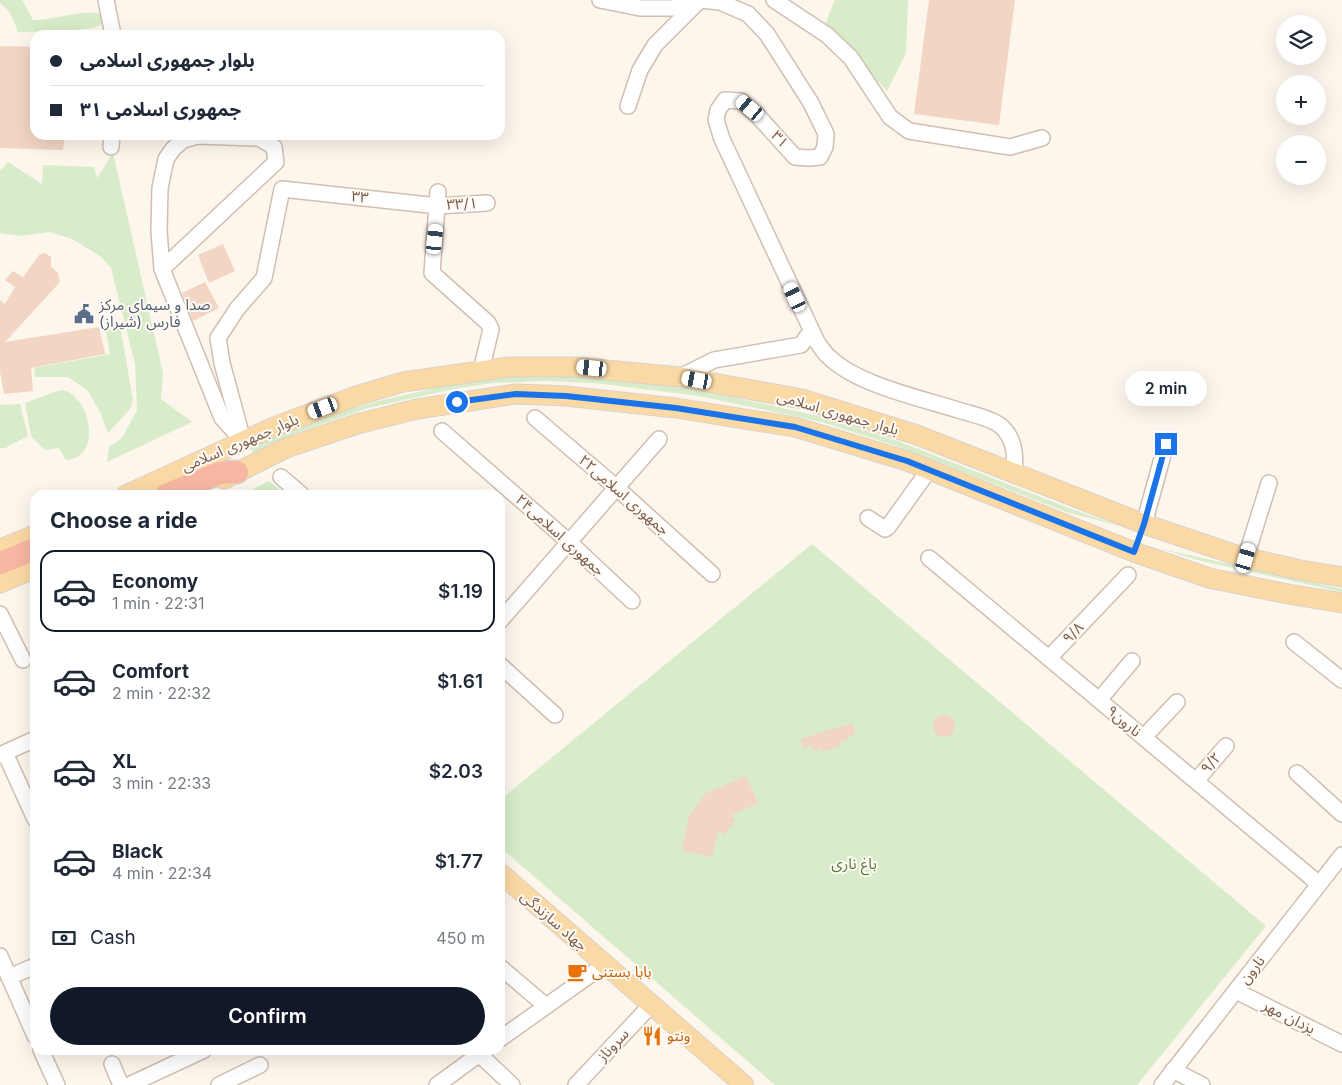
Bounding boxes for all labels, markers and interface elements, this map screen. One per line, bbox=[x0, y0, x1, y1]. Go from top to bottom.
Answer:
map controls bbox=[1276, 15, 1326, 185]
button: layers bbox=[1276, 15, 1326, 65]
text: بلوار جمهوری اسلامی bbox=[80, 49, 255, 72]
button: + bbox=[1276, 75, 1326, 125]
car bbox=[733, 93, 766, 123]
text: جمهوری اسلامی ۳۱ bbox=[80, 98, 241, 121]
street label: ۳۱ bbox=[768, 126, 793, 151]
button: − bbox=[1276, 135, 1326, 185]
street label: ۳۳ bbox=[351, 186, 370, 207]
street label: ۳۳/۱ bbox=[446, 193, 478, 214]
car bbox=[425, 223, 444, 255]
car bbox=[781, 280, 808, 314]
place label: صدا و سیمای مرکز فارس (شیراز) bbox=[98, 295, 211, 331]
public building icon: صدا و سیمای مرکز فارس (شیراز) bbox=[73, 303, 95, 325]
car bbox=[576, 359, 607, 377]
car bbox=[680, 370, 713, 390]
callout: 2 min bbox=[1125, 372, 1207, 406]
text: 2 min bbox=[1145, 378, 1187, 398]
street label: بلوار جمهوری اسلامی bbox=[775, 386, 901, 439]
route start bbox=[446, 391, 468, 413]
car bbox=[306, 396, 339, 420]
street label: بلوار جمهوری اسلامی bbox=[178, 409, 301, 476]
route end bbox=[1155, 433, 1177, 455]
street label: جمهوری اسلامی۲۲ bbox=[575, 450, 674, 539]
street label: جمهوری اسلامی۲۴ bbox=[512, 490, 609, 580]
text: Choose a ride bbox=[50, 507, 198, 533]
car bbox=[1234, 541, 1257, 575]
icon: car bbox=[52, 569, 97, 614]
text: Economy bbox=[112, 570, 198, 593]
text: $1.19 bbox=[438, 580, 483, 603]
text: 1 min · 22:31 bbox=[112, 593, 204, 613]
street label: ۹/۸ bbox=[1058, 618, 1088, 647]
icon: car bbox=[52, 659, 97, 704]
text: Comfort bbox=[112, 660, 189, 683]
text: $1.61 bbox=[437, 670, 483, 693]
text: 2 min · 22:32 bbox=[112, 683, 211, 703]
street label: نارون۹ bbox=[1103, 701, 1146, 741]
street label: ۹/۲ bbox=[1196, 748, 1225, 777]
icon: car bbox=[52, 749, 97, 794]
text: XL bbox=[112, 750, 137, 773]
text: $2.03 bbox=[429, 760, 483, 783]
text: 3 min · 22:33 bbox=[112, 773, 211, 793]
icon: car bbox=[52, 839, 97, 884]
text: Black bbox=[112, 840, 163, 863]
text: $1.77 bbox=[435, 850, 483, 873]
park label: باغ ناری bbox=[831, 854, 877, 876]
text: 4 min · 22:34 bbox=[112, 863, 212, 883]
street label: جهاد سازندگی bbox=[517, 886, 592, 955]
icon: cash bbox=[50, 924, 78, 952]
text: Cash bbox=[90, 926, 136, 949]
text: 450 m bbox=[436, 928, 485, 948]
street label: نارون bbox=[1235, 952, 1269, 988]
cafe icon: بابا بستنی bbox=[566, 961, 588, 983]
place label: بابا بستنی bbox=[592, 962, 652, 981]
button: Confirm bbox=[50, 987, 485, 1045]
street label: یزدان مهر bbox=[1259, 995, 1319, 1038]
street label: سروناز bbox=[592, 1024, 633, 1066]
restaurant icon: ونتو bbox=[641, 1025, 663, 1047]
place label: ونتو bbox=[667, 1026, 690, 1045]

